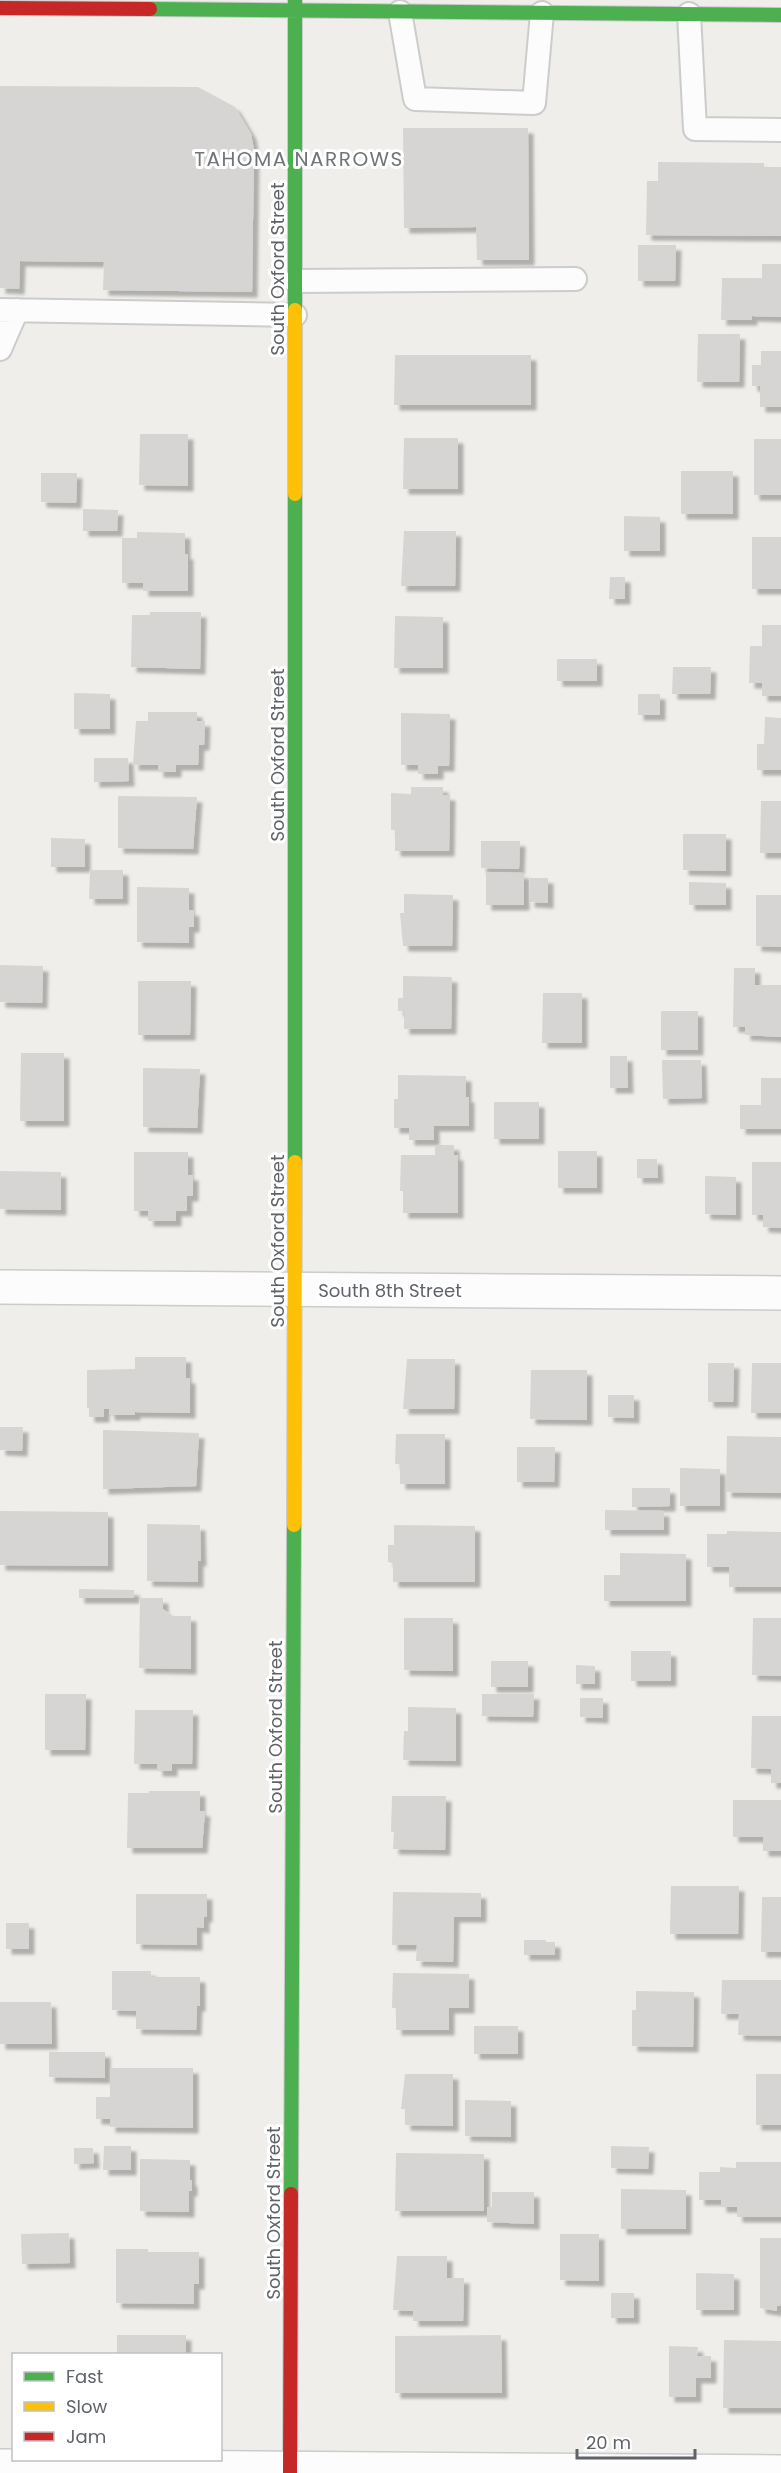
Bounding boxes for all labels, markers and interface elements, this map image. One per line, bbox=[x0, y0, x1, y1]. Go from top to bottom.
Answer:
district label: TAHOMA NARROWS bbox=[194, 145, 404, 173]
street label: South Oxford Street bbox=[265, 182, 290, 356]
street label: South Oxford Street bbox=[265, 668, 290, 842]
street label: South Oxford Street bbox=[265, 1154, 290, 1328]
street label: South 8th Street bbox=[318, 1278, 462, 1303]
street label: South Oxford Street bbox=[263, 1640, 288, 1814]
street label: South Oxford Street bbox=[261, 2126, 286, 2300]
legend bbox=[12, 2353, 222, 2461]
text: Fast bbox=[66, 2364, 103, 2389]
text: Slow bbox=[66, 2394, 108, 2419]
scale bar bbox=[577, 2422, 696, 2460]
text: Jam bbox=[66, 2424, 106, 2449]
text: 20 m bbox=[586, 2430, 631, 2455]

